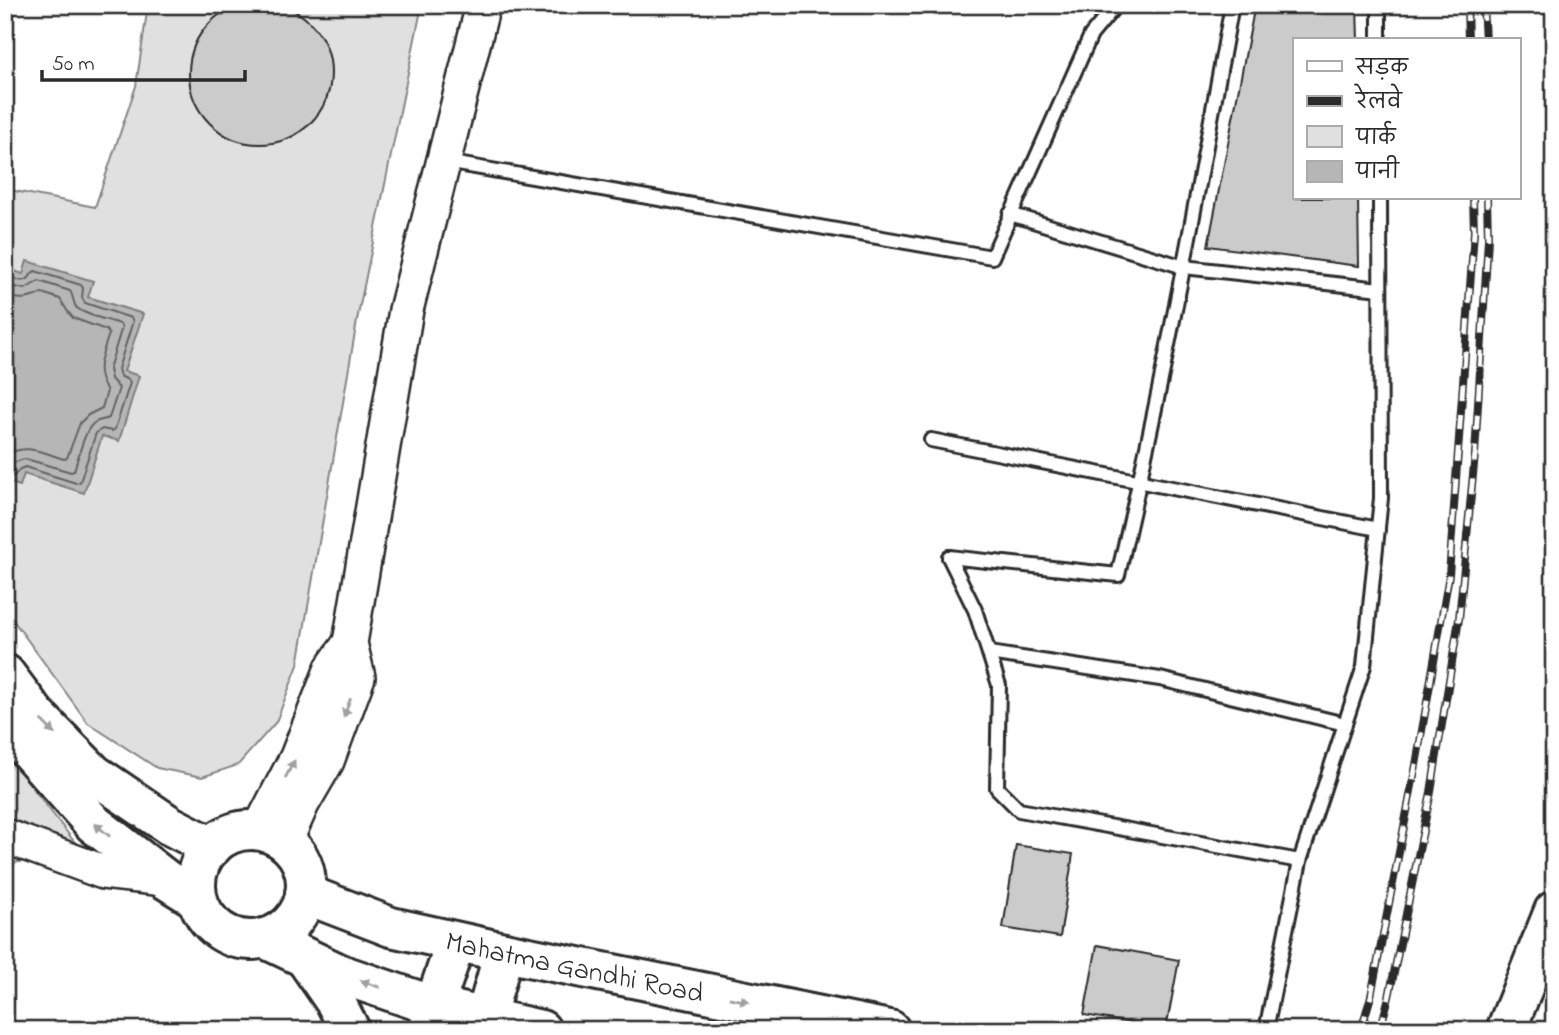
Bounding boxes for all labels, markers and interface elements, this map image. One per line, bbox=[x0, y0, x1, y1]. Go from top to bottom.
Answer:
scale bar bbox=[42, 38, 245, 82]
legend bbox=[1293, 38, 1520, 200]
text: 50 m bbox=[52, 50, 95, 80]
text: सड़क bbox=[1355, 54, 1409, 84]
text: रेलवे bbox=[1353, 83, 1403, 118]
text: पार्क bbox=[1355, 120, 1397, 154]
text: पानी bbox=[1355, 155, 1401, 188]
one-way arrow bbox=[341, 698, 352, 719]
one-way arrow bbox=[40, 718, 56, 735]
one-way arrow bbox=[284, 759, 296, 779]
one-way arrow bbox=[94, 823, 111, 838]
street label: Mahatma Gandhi Road bbox=[441, 923, 707, 1016]
one-way arrow bbox=[359, 978, 380, 989]
one-way arrow bbox=[728, 995, 750, 1006]

